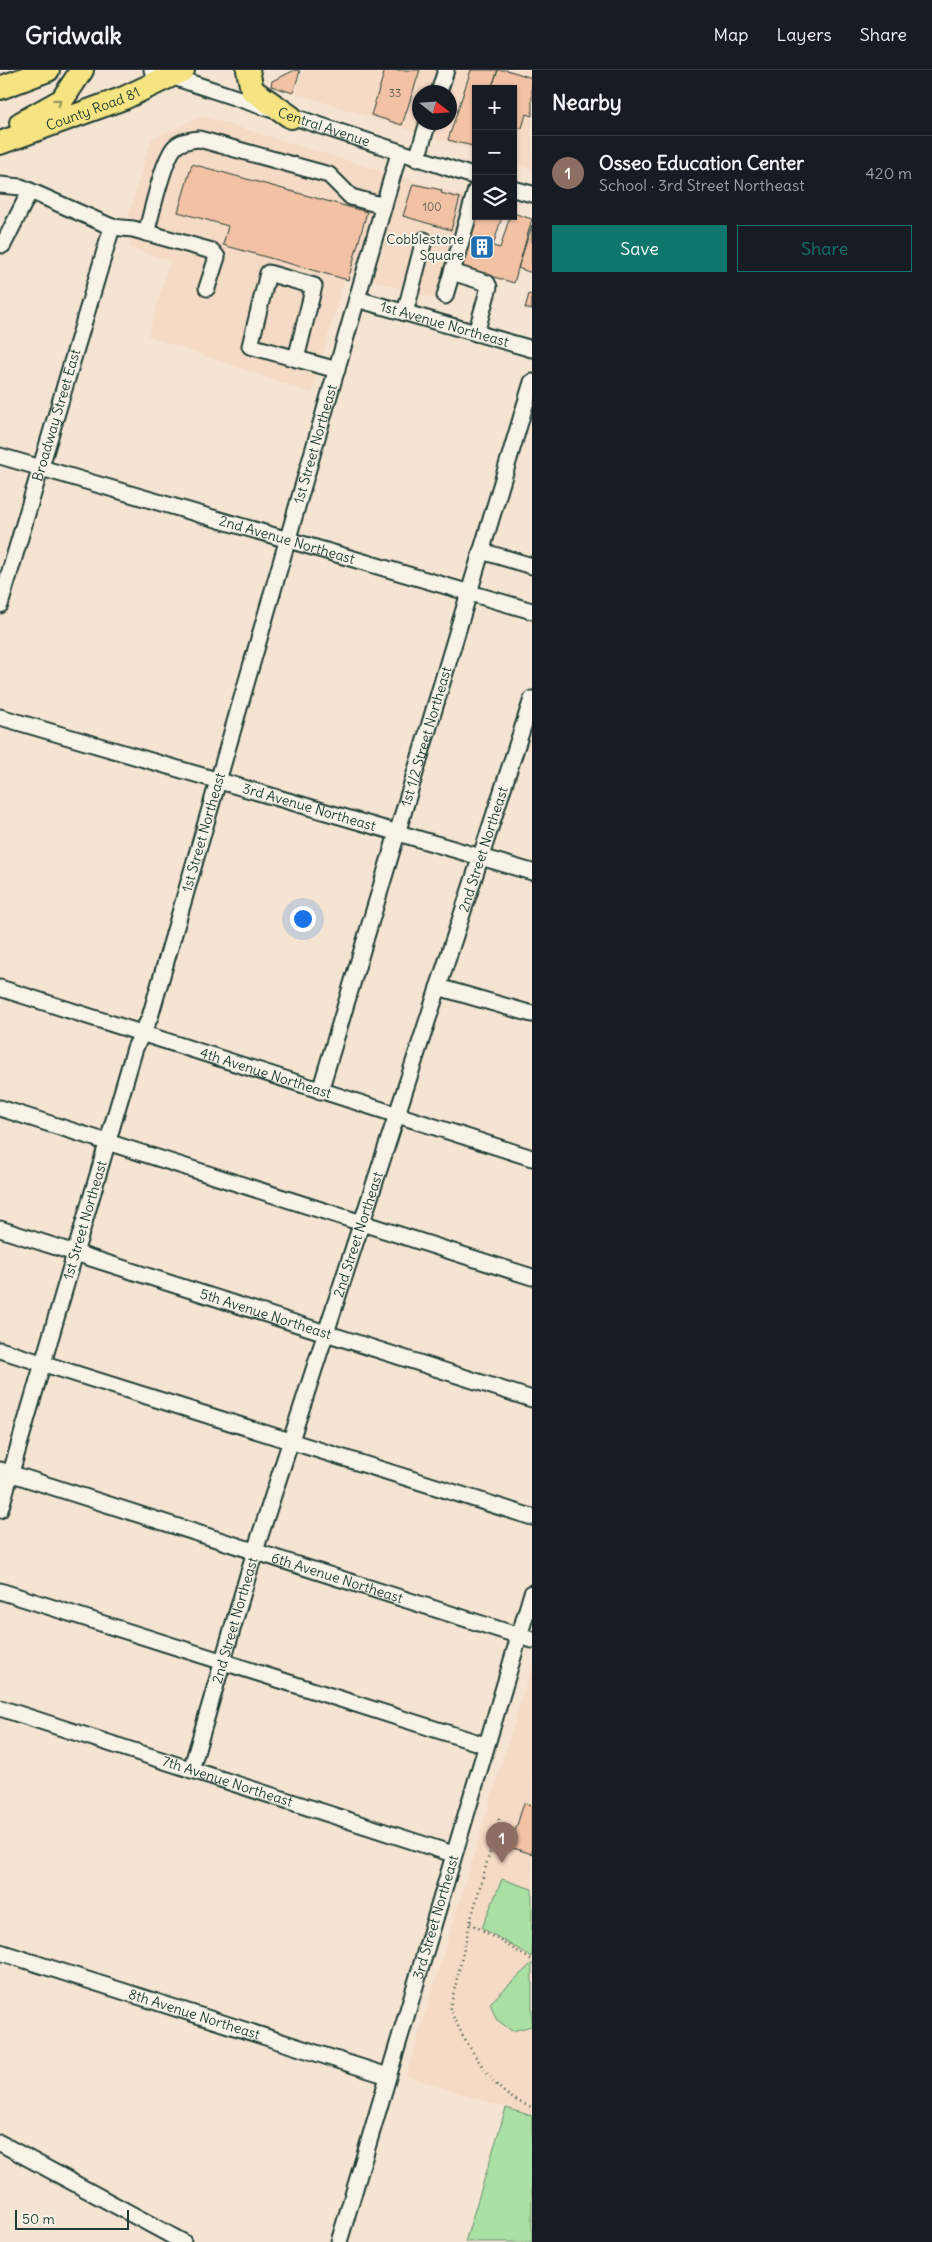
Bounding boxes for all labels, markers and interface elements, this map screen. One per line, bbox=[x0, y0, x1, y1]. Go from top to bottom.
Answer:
text: Gridwalk bbox=[25, 20, 122, 50]
text: Map bbox=[713, 23, 748, 46]
text: Layers bbox=[776, 23, 832, 46]
text: Share bbox=[860, 23, 907, 46]
street label: County Road 81 bbox=[43, 83, 143, 135]
north arrow bbox=[412, 85, 457, 130]
map controls bbox=[472, 85, 517, 220]
button: + bbox=[472, 85, 517, 130]
house number: 33 bbox=[389, 86, 401, 100]
text: Nearby bbox=[552, 89, 622, 116]
one-way arrow bbox=[52, 99, 61, 107]
street label: Central Avenue bbox=[275, 103, 372, 150]
button: − bbox=[472, 130, 517, 175]
text: Osseo Education Center bbox=[599, 151, 804, 175]
text: 1 bbox=[565, 163, 571, 183]
text: 420 m bbox=[866, 163, 912, 183]
button: layers bbox=[472, 175, 517, 220]
text: School · 3rd Street Northeast bbox=[599, 175, 805, 195]
house number: 100 bbox=[423, 200, 441, 214]
button: Save bbox=[552, 225, 727, 272]
button: Share bbox=[737, 225, 912, 272]
place label: Cobblestone Square bbox=[386, 230, 464, 264]
building icon: Cobblestone Square bbox=[469, 234, 495, 260]
street label: 1st Avenue Northeast bbox=[378, 297, 511, 351]
street label: Broadway Street East bbox=[28, 347, 84, 483]
street label: 1st Street Northeast bbox=[289, 382, 341, 506]
street label: 2nd Avenue Northeast bbox=[217, 511, 357, 568]
street label: 1st 1/2 Street Northeast bbox=[397, 664, 455, 809]
street label: 1st Street Northeast bbox=[178, 770, 229, 894]
street label: 3rd Avenue Northeast bbox=[240, 779, 378, 835]
street label: 2nd Street Northeast bbox=[454, 784, 512, 914]
your location bbox=[290, 906, 316, 932]
street label: 4th Avenue Northeast bbox=[198, 1043, 334, 1102]
street label: 1st Street Northeast bbox=[59, 1158, 111, 1282]
street label: 2nd Street Northeast bbox=[329, 1169, 387, 1299]
street label: 5th Avenue Northeast bbox=[198, 1284, 334, 1343]
street label: 6th Avenue Northeast bbox=[269, 1548, 406, 1607]
street label: 2nd Street Northeast bbox=[208, 1555, 262, 1686]
street label: 7th Avenue Northeast bbox=[160, 1752, 295, 1811]
pin: 1 bbox=[486, 1822, 518, 1863]
street label: 3rd Street Northeast bbox=[409, 1853, 463, 1981]
street label: 8th Avenue Northeast bbox=[126, 1985, 263, 2044]
scale bar bbox=[15, 2207, 129, 2230]
text: 50 m bbox=[22, 2210, 55, 2228]

